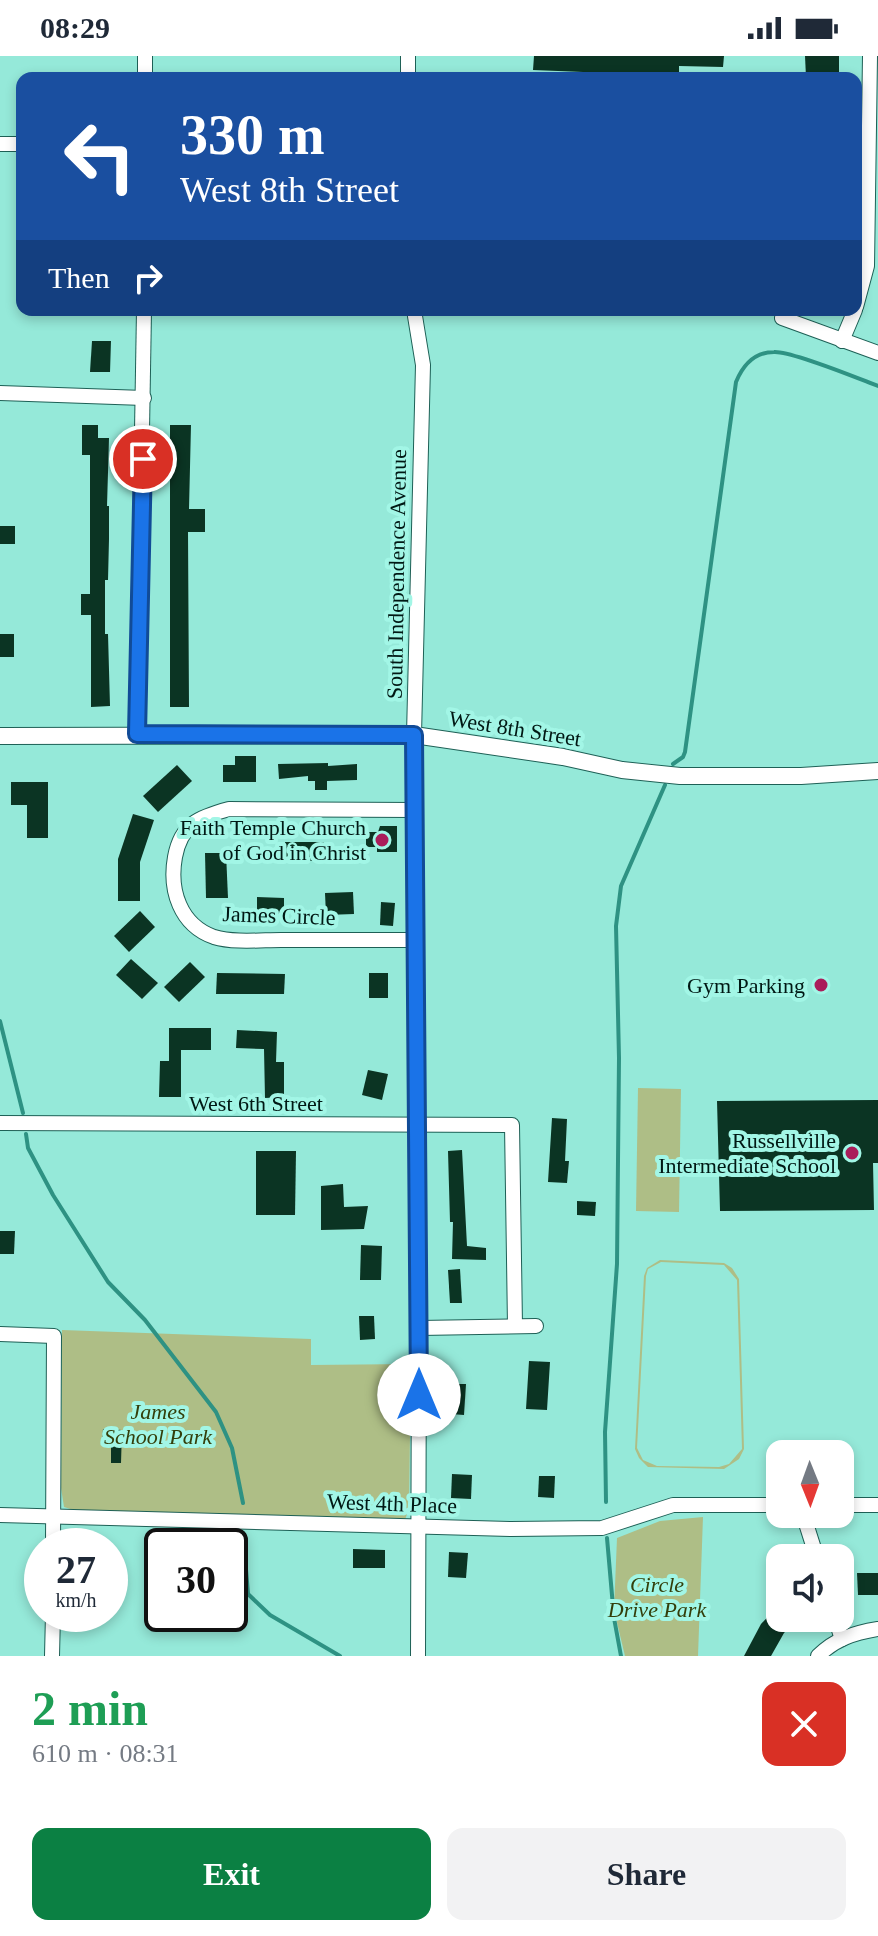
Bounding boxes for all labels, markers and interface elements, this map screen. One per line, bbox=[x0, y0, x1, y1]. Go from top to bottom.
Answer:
text: 08:29 bbox=[40, 11, 110, 44]
icon: left bbox=[48, 104, 152, 208]
text: 330 m bbox=[180, 104, 325, 166]
text: West 8th Street bbox=[180, 170, 399, 210]
icon: right bbox=[126, 256, 170, 300]
text: Then bbox=[48, 261, 110, 294]
pin bbox=[109, 425, 177, 493]
icon: arrive bbox=[121, 437, 165, 481]
street label: South Independence Avenue bbox=[382, 449, 411, 699]
street label: West 8th Street bbox=[447, 706, 583, 751]
place label: Faith Temple Church of God in Christ bbox=[180, 815, 366, 865]
marker: Faith Temple Church of God in Christ bbox=[373, 831, 391, 849]
street label: James Circle bbox=[222, 901, 336, 930]
place label: Gym Parking bbox=[687, 973, 805, 998]
marker: Gym Parking bbox=[812, 976, 830, 994]
street label: West 6th Street bbox=[189, 1091, 323, 1116]
place label: Russellville Intermediate School bbox=[658, 1128, 836, 1178]
marker: Russellville Intermediate School bbox=[843, 1144, 861, 1162]
position arrow bbox=[377, 1353, 461, 1437]
park label: James School Park bbox=[104, 1399, 213, 1449]
north arrow bbox=[766, 1440, 854, 1528]
map controls bbox=[766, 1440, 854, 1632]
street label: West 4th Place bbox=[326, 1489, 457, 1518]
speed limit sign: 30 bbox=[144, 1528, 248, 1632]
button: sound bbox=[766, 1544, 854, 1632]
text: 27 bbox=[56, 1547, 96, 1592]
park label: Circle Drive Park bbox=[607, 1572, 707, 1622]
text: km/h bbox=[55, 1589, 97, 1611]
text: 2 min bbox=[32, 1682, 148, 1735]
button: close bbox=[762, 1682, 846, 1766]
text: 610 m · 08:31 bbox=[32, 1739, 179, 1768]
button: Exit bbox=[32, 1828, 431, 1920]
button: Share bbox=[447, 1828, 846, 1920]

